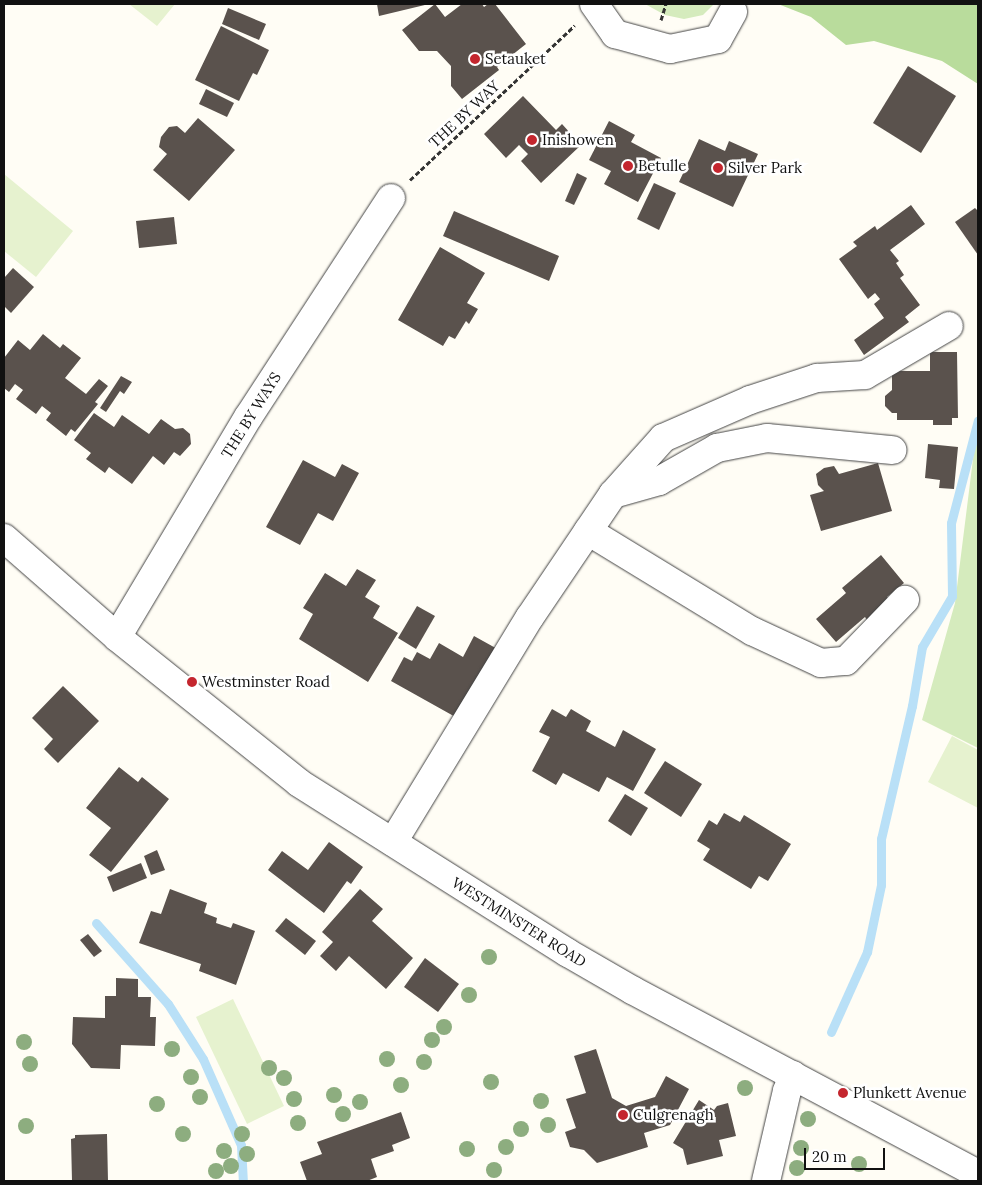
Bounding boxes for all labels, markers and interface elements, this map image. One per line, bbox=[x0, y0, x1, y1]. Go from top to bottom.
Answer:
place label: Setauket bbox=[485, 50, 546, 68]
marker: Setauket bbox=[469, 53, 481, 65]
street label: THE BY WAY bbox=[425, 77, 503, 151]
place label: Inishowen bbox=[542, 131, 614, 149]
marker: Inishowen bbox=[526, 134, 538, 146]
place label: Betulle bbox=[638, 157, 686, 175]
place label: Silver Park bbox=[728, 159, 802, 177]
marker: Betulle bbox=[622, 160, 634, 172]
marker: Silver Park bbox=[712, 162, 724, 174]
street label: THE BY WAYS bbox=[217, 369, 285, 461]
place label: Westminster Road bbox=[202, 673, 330, 691]
marker: Westminster Road bbox=[186, 676, 198, 688]
street label: WESTMINSTER ROAD bbox=[448, 873, 590, 971]
place label: Plunkett Avenue bbox=[853, 1084, 967, 1102]
marker: Plunkett Avenue bbox=[837, 1087, 849, 1099]
place label: Culgrenagh bbox=[633, 1106, 714, 1124]
marker: Culgrenagh bbox=[617, 1109, 629, 1121]
scale bar bbox=[807, 1138, 888, 1170]
text: 20 m bbox=[812, 1147, 847, 1166]

